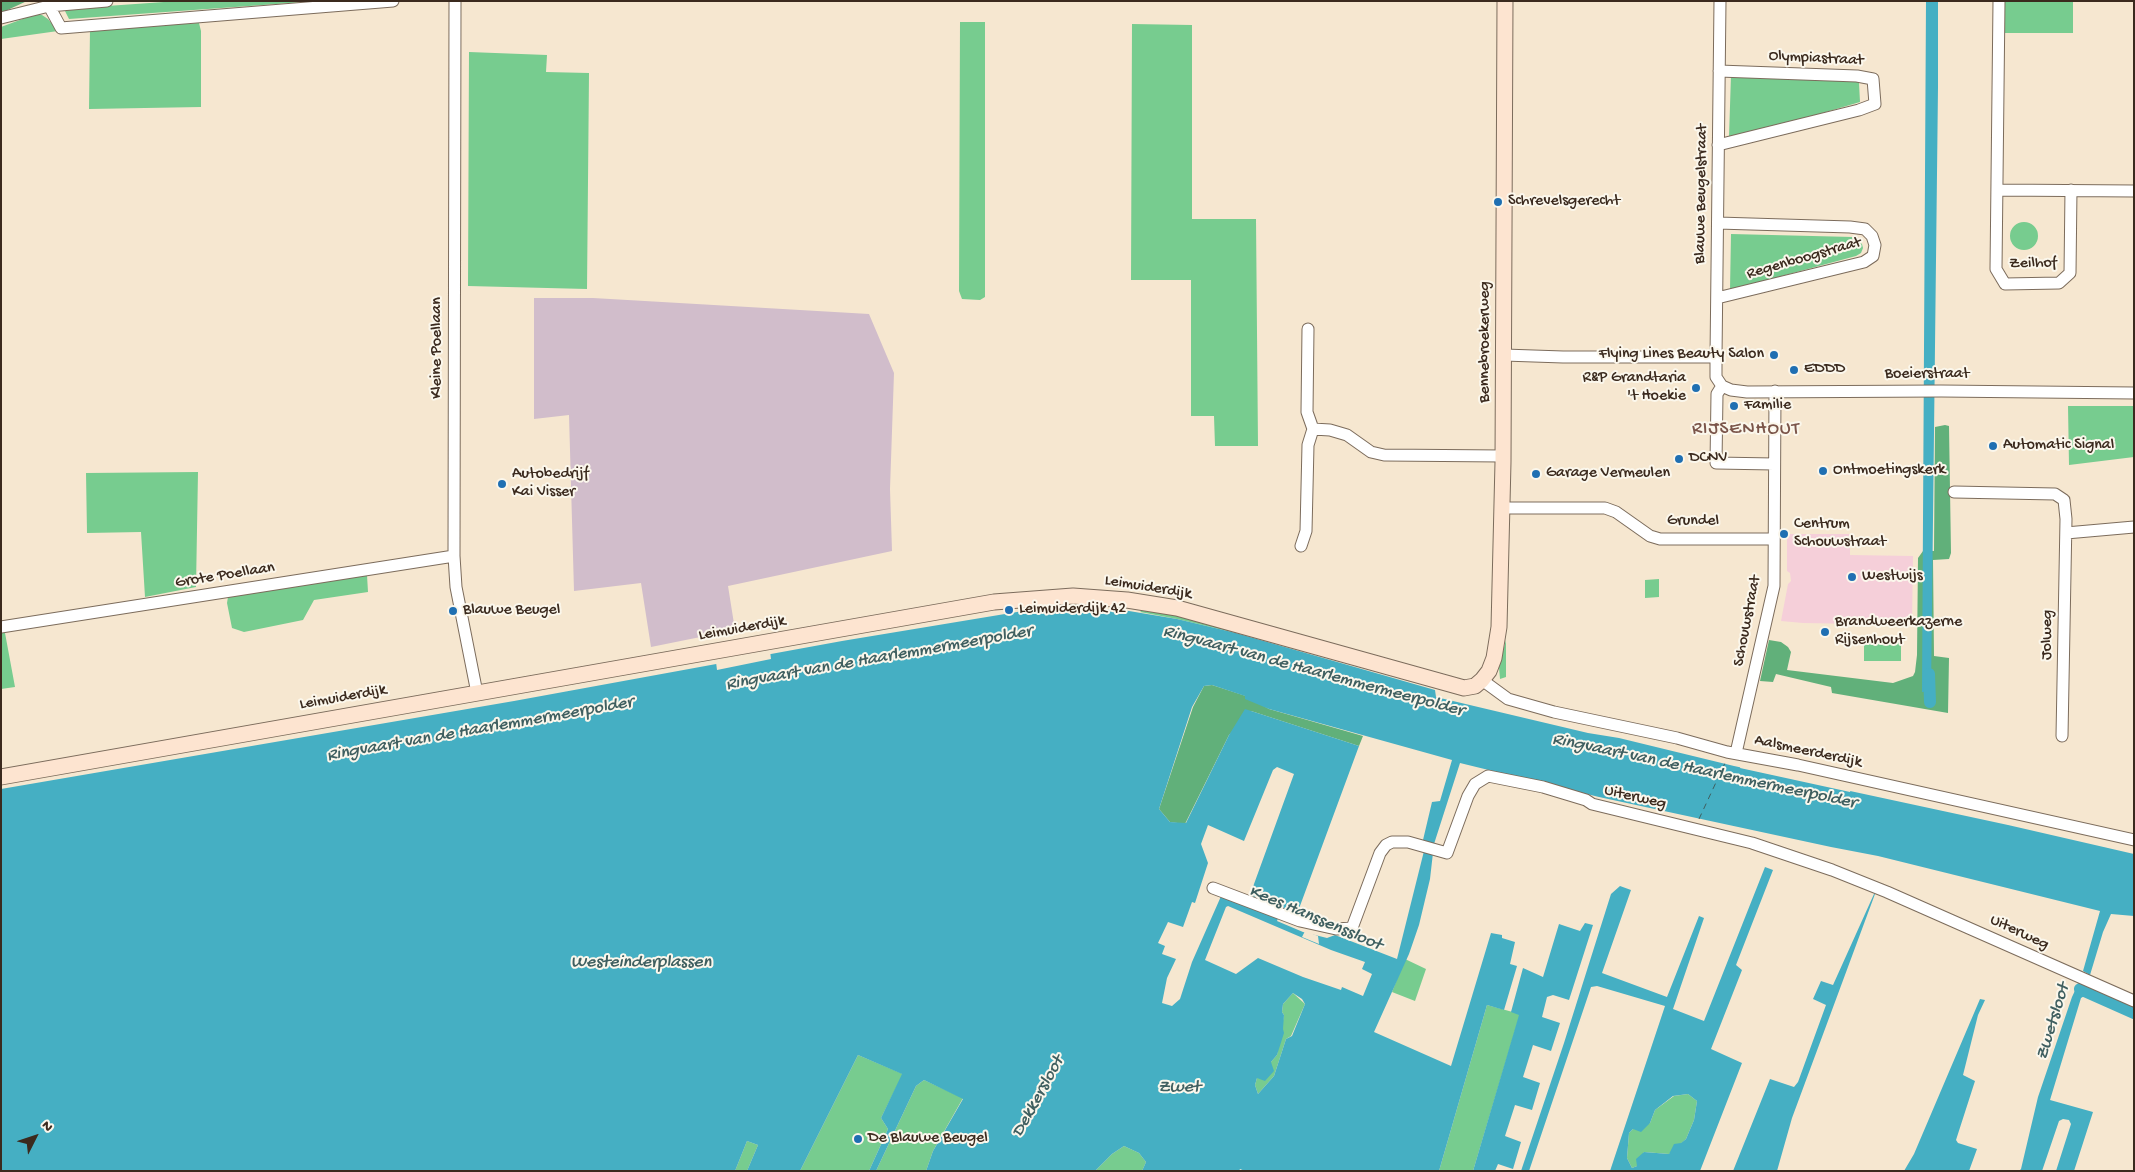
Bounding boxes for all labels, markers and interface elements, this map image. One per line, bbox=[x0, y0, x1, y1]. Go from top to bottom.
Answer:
street label: Olympiastraat bbox=[1768, 47, 1864, 71]
street label: Blauwe Beugelstraat bbox=[1691, 124, 1713, 264]
place label: Schrevelsgerecht bbox=[1508, 192, 1620, 212]
marker: Schrevelsgerecht bbox=[1492, 196, 1504, 208]
street label: Regenboogstraat bbox=[1745, 233, 1863, 285]
street label: Zeilhof bbox=[2009, 254, 2057, 274]
street label: Bennebroekerweg bbox=[1476, 281, 1496, 403]
street label: Kleine Poellaan bbox=[428, 297, 448, 399]
place label: Flying Lines Beauty Salon bbox=[1599, 345, 1764, 365]
marker: Flying Lines Beauty Salon bbox=[1768, 349, 1780, 361]
place label: EDDD bbox=[1804, 360, 1845, 380]
marker: EDDD bbox=[1788, 364, 1800, 376]
street label: Boeierstraat bbox=[1885, 365, 1969, 385]
place label: R&P Grandtaria 't Hoekie bbox=[1583, 369, 1686, 407]
marker: R&P Grandtaria 't Hoekie bbox=[1690, 382, 1702, 394]
place label: Familie bbox=[1744, 396, 1791, 416]
marker: Familie bbox=[1728, 400, 1740, 412]
district label: RIJSENHOUT bbox=[1691, 419, 1801, 441]
place label: Automatic Signal bbox=[2003, 436, 2114, 456]
marker: Automatic Signal bbox=[1987, 440, 1999, 452]
place label: DCNV bbox=[1689, 449, 1727, 469]
marker: DCNV bbox=[1673, 453, 1685, 465]
place label: Ontmoetingskerk bbox=[1833, 461, 1945, 481]
place label: Garage Vermeulen bbox=[1546, 464, 1670, 484]
place label: Autobedrijf Kai Visser bbox=[512, 465, 589, 503]
marker: Ontmoetingskerk bbox=[1817, 465, 1829, 477]
marker: Garage Vermeulen bbox=[1530, 468, 1542, 480]
marker: Autobedrijf Kai Visser bbox=[496, 478, 508, 490]
street label: Grundel bbox=[1667, 512, 1719, 532]
place label: Centrum Schouwstraat bbox=[1794, 515, 1886, 553]
marker: Centrum Schouwstraat bbox=[1778, 528, 1790, 540]
street label: Grote Poellaan bbox=[174, 559, 276, 593]
place label: Westwijs bbox=[1862, 567, 1923, 587]
marker: Westwijs bbox=[1846, 571, 1858, 583]
street label: Leimuiderdijk bbox=[1103, 572, 1193, 604]
street label: Schouwstraat bbox=[1730, 574, 1766, 668]
place label: Leimuiderdijk 42 bbox=[1019, 600, 1126, 620]
place label: Blauwe Beugel bbox=[463, 601, 560, 621]
marker: Leimuiderdijk 42 bbox=[1003, 604, 1015, 616]
marker: Blauwe Beugel bbox=[447, 605, 459, 617]
street label: Jolweg bbox=[2038, 610, 2058, 660]
street label: Leimuiderdijk bbox=[697, 612, 787, 646]
place label: Brandweerkazerne Rijsenhout bbox=[1835, 613, 1962, 651]
water label: Ringvaart van de Haarlemmermeerpolder bbox=[724, 621, 1034, 697]
water label: Ringvaart van de Haarlemmermeerpolder bbox=[1160, 621, 1466, 723]
marker: Brandweerkazerne Rijsenhout bbox=[1819, 626, 1831, 638]
street label: Leimuiderdijk bbox=[298, 681, 388, 715]
water label: Ringvaart van de Haarlemmermeerpolder bbox=[325, 692, 635, 768]
water label: Ringvaart van de Haarlemmermeerpolder bbox=[1550, 729, 1858, 815]
street label: Aalsmeerderdijk bbox=[1753, 731, 1863, 773]
street label: Uiterweg bbox=[1602, 782, 1668, 814]
water label: Kees Hanssenssloot bbox=[1245, 881, 1385, 957]
street label: Uiterweg bbox=[1986, 911, 2052, 955]
water label: Westeinderplassen bbox=[571, 952, 711, 974]
water label: Zwetsloot bbox=[2032, 981, 2076, 1063]
water label: Dekkersloot bbox=[1008, 1053, 1070, 1141]
water label: Zwet bbox=[1158, 1077, 1200, 1099]
north arrow bbox=[10, 1112, 60, 1162]
text: N bbox=[37, 1118, 56, 1136]
place label: De Blauwe Beugel bbox=[868, 1129, 988, 1149]
marker: De Blauwe Beugel bbox=[852, 1133, 864, 1145]

